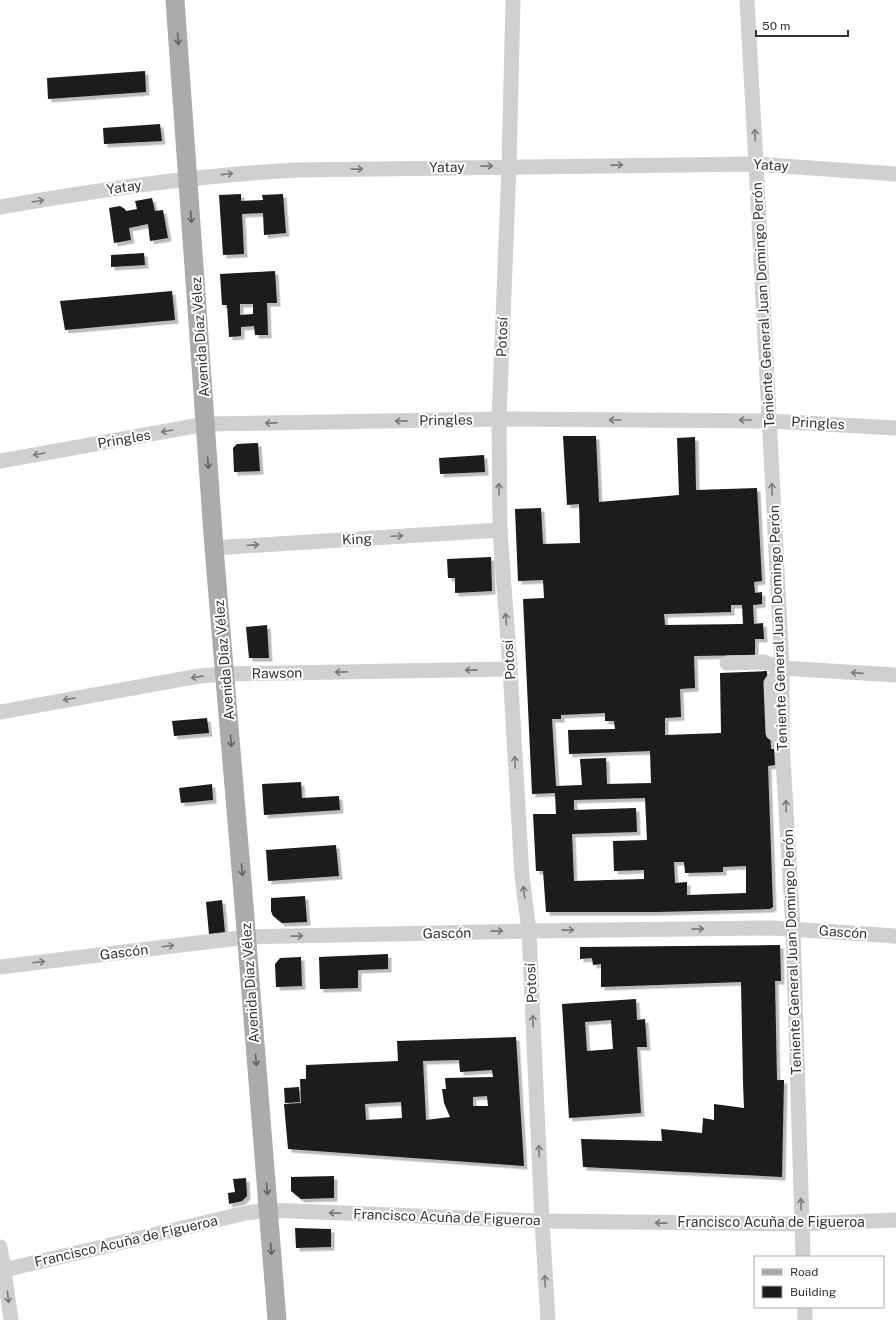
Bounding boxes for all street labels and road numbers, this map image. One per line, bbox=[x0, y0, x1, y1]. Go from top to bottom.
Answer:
street label: Yatay bbox=[753, 156, 790, 174]
street label: Yatay bbox=[429, 159, 465, 175]
street label: Yatay bbox=[105, 177, 143, 197]
street label: Teniente General Juan Domingo Perón bbox=[749, 182, 777, 428]
street label: Avenida Díaz Vélez bbox=[188, 276, 212, 398]
street label: Potosí bbox=[493, 316, 511, 357]
street label: Pringles bbox=[419, 412, 473, 428]
street label: Pringles bbox=[791, 414, 845, 432]
street label: Pringles bbox=[96, 426, 152, 452]
street label: Teniente General Juan Domingo Perón bbox=[766, 505, 790, 751]
street label: King bbox=[342, 530, 373, 548]
street label: Avenida Díaz Vélez bbox=[211, 599, 237, 721]
street label: Potosí bbox=[500, 639, 518, 681]
street label: Rawson bbox=[252, 665, 302, 681]
street label: Teniente General Juan Domingo Perón bbox=[780, 829, 804, 1075]
street label: Avenida Díaz Vélez bbox=[238, 922, 262, 1044]
street label: Gascón bbox=[818, 922, 868, 942]
street label: Gascón bbox=[423, 925, 471, 941]
street label: Gascón bbox=[99, 941, 149, 963]
street label: Potosí bbox=[522, 962, 540, 1003]
street label: Francisco Acuña de Figueroa bbox=[353, 1206, 541, 1228]
street label: Francisco Acuña de Figueroa bbox=[33, 1212, 219, 1270]
street label: Francisco Acuña de Figueroa bbox=[677, 1214, 865, 1230]

